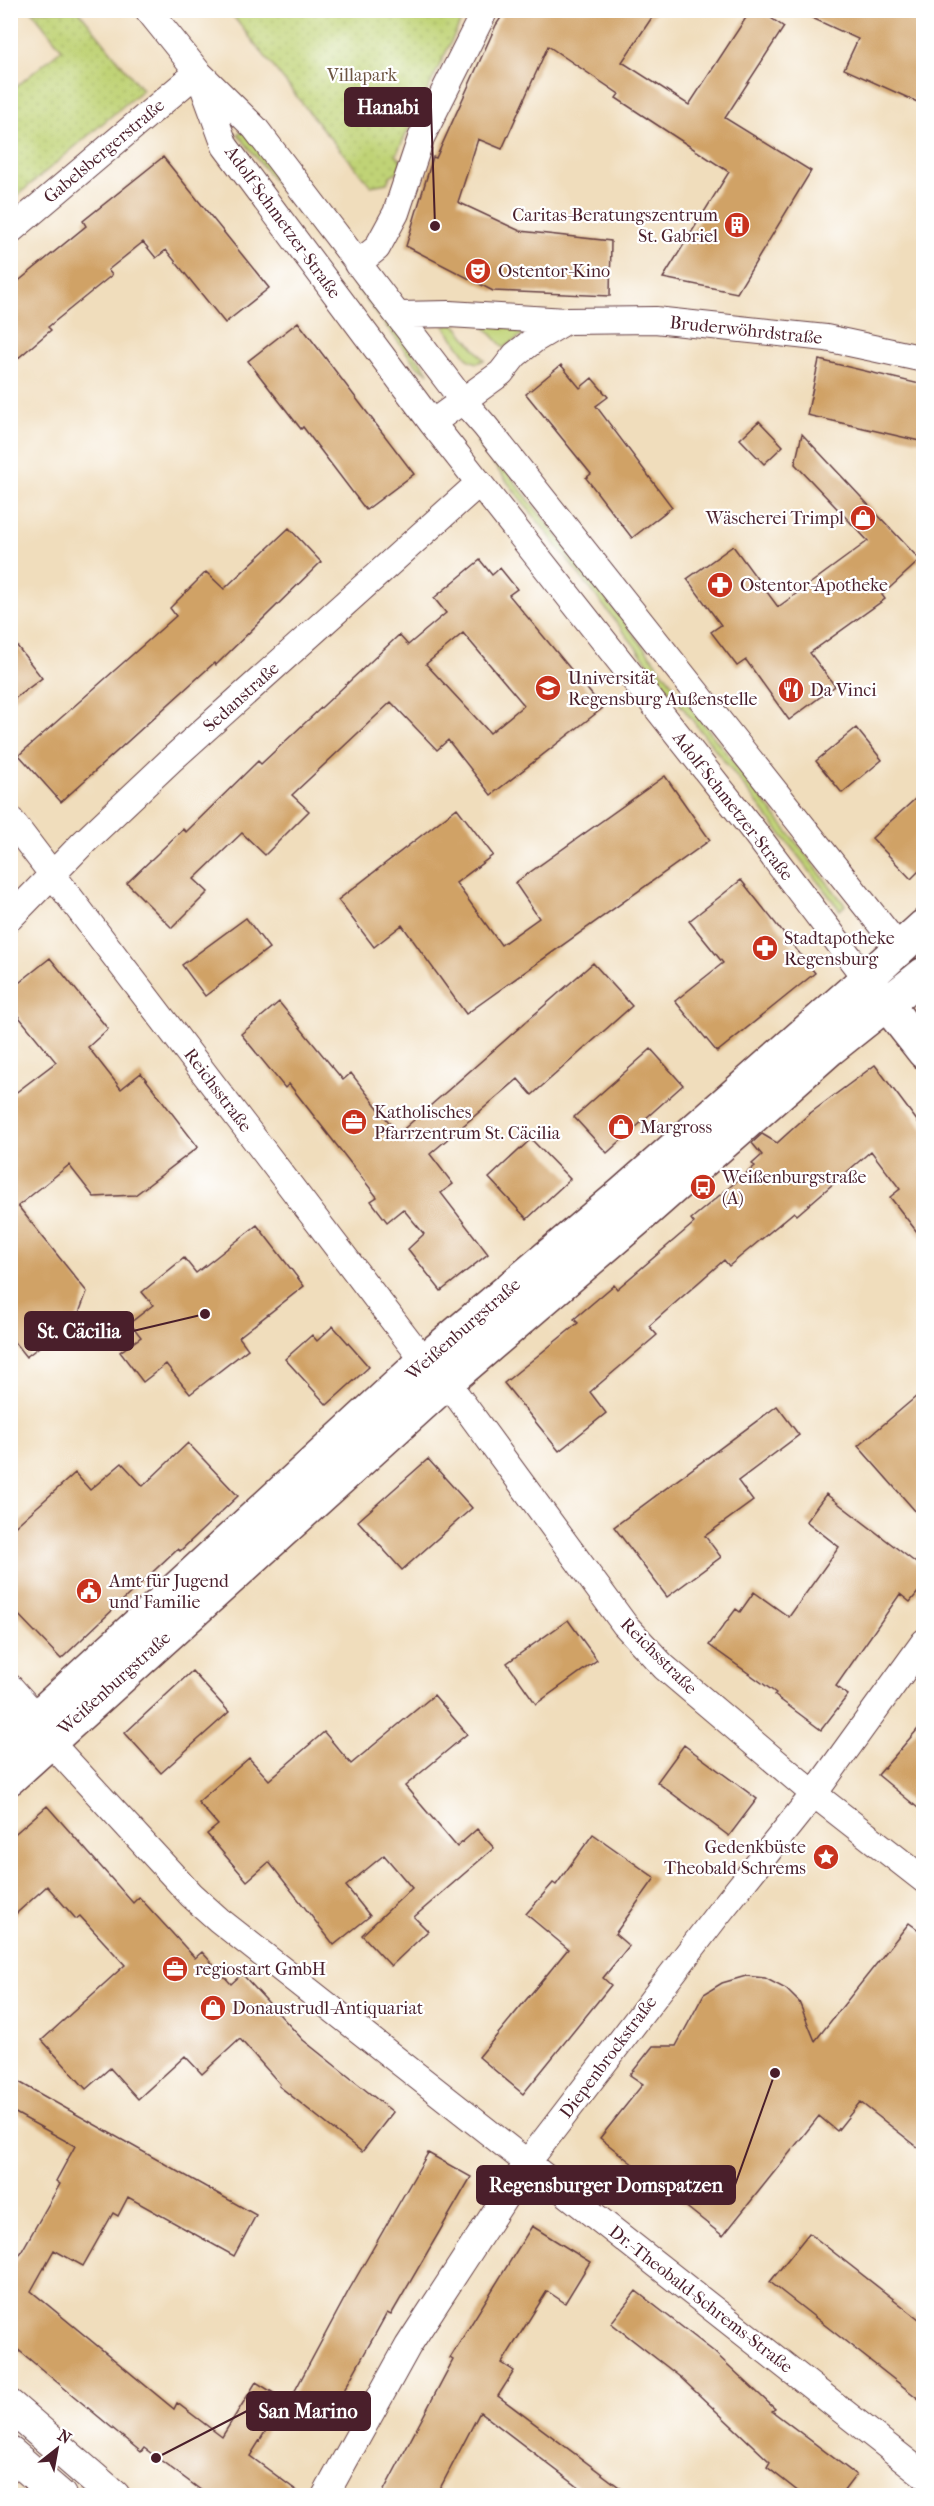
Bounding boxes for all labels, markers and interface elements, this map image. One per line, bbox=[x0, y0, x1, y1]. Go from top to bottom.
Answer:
park label: Villapark bbox=[326, 65, 398, 86]
callout: Hanabi bbox=[345, 88, 431, 126]
street label: Gabelsbergerstraße bbox=[40, 95, 169, 208]
text: Hanabi bbox=[357, 96, 420, 119]
street label: Adolf-Schmetzer-Straße bbox=[220, 141, 345, 303]
place label: Caritas-Beratungszentrum St. Gabriel bbox=[512, 205, 718, 247]
building icon: Caritas-Beratungszentrum St. Gabriel bbox=[722, 210, 752, 240]
theatre icon: Ostentor-Kino bbox=[463, 256, 493, 286]
place label: Ostentor-Kino bbox=[498, 261, 610, 282]
street label: Bruderwöhrdstraße bbox=[669, 312, 823, 349]
shop icon: Wäscherei Trimpl bbox=[848, 503, 878, 533]
place label: Wäscherei Trimpl bbox=[705, 508, 844, 529]
pharmacy icon: Ostentor-Apotheke bbox=[705, 570, 735, 600]
place label: Ostentor-Apotheke bbox=[740, 575, 888, 596]
street label: Sedanstraße bbox=[199, 658, 284, 737]
place label: Universität Regensburg Außenstelle bbox=[568, 668, 758, 710]
school or university icon: Universität Regensburg Außenstelle bbox=[533, 673, 563, 703]
restaurant icon: Da Vinci bbox=[776, 675, 806, 705]
place label: Da Vinci bbox=[810, 680, 877, 701]
street label: Adolf-Schmetzer-Straße bbox=[667, 727, 797, 885]
place label: Stadtapotheke Regensburg bbox=[784, 928, 895, 970]
pharmacy icon: Stadtapotheke Regensburg bbox=[750, 933, 780, 963]
street label: Reichsstraße bbox=[179, 1044, 256, 1136]
place label: Katholisches Pfarrzentrum St. Cäcilia bbox=[374, 1102, 561, 1144]
office icon: Katholisches Pfarrzentrum St. Cäcilia bbox=[339, 1107, 369, 1137]
shop icon: Margross bbox=[606, 1112, 636, 1142]
place label: Margross bbox=[640, 1117, 712, 1138]
place label: Weißenburgstraße (A) bbox=[721, 1167, 866, 1209]
bus stop icon: Weißenburgstraße (A) bbox=[688, 1172, 718, 1202]
street label: Weißenburgstraße bbox=[401, 1274, 525, 1385]
callout: St. Cäcilia bbox=[25, 1312, 133, 1350]
text: St. Cäcilia bbox=[37, 1320, 122, 1343]
place label: Amt für Jugend und Familie bbox=[108, 1571, 229, 1613]
public building icon: Amt für Jugend und Familie bbox=[74, 1576, 104, 1606]
street label: Reichsstraße bbox=[616, 1614, 701, 1699]
street label: Weißenburgstraße bbox=[53, 1627, 175, 1740]
place label: Gedenkbüste Theobald Schrems bbox=[664, 1837, 806, 1879]
place icon: Gedenkbüste Theobald Schrems bbox=[811, 1842, 841, 1872]
office icon: regiostart GmbH bbox=[160, 1954, 190, 1984]
place label: regiostart GmbH bbox=[195, 1959, 326, 1980]
street label: Diepenbrockstraße bbox=[556, 1992, 661, 2123]
shop icon: Donaustrudl-Antiquariat bbox=[198, 1993, 228, 2023]
place label: Donaustrudl-Antiquariat bbox=[232, 1998, 424, 2019]
callout: Regensburger Domspatzen bbox=[477, 2166, 735, 2204]
text: Regensburger Domspatzen bbox=[489, 2174, 723, 2197]
street label: Dr.-Theobald-Schrems-Straße bbox=[605, 2221, 797, 2378]
callout: San Marino bbox=[247, 2392, 370, 2430]
text: San Marino bbox=[258, 2400, 358, 2423]
north arrow bbox=[27, 2419, 87, 2479]
text: N bbox=[54, 2425, 75, 2448]

